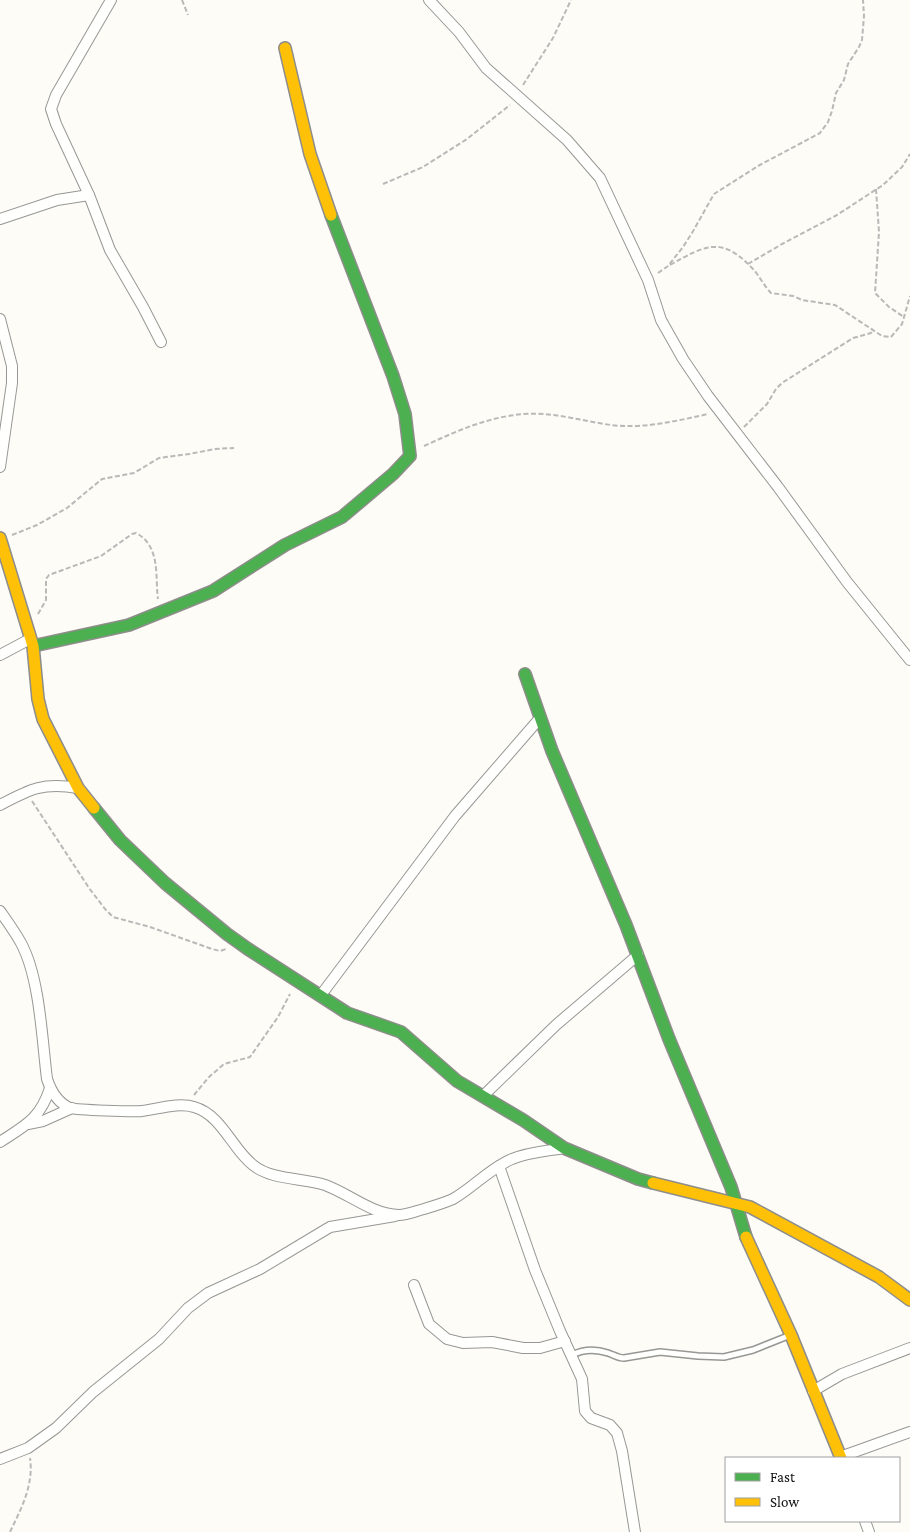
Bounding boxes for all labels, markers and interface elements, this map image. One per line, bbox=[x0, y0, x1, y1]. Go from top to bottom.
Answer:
legend bbox=[725, 1457, 900, 1522]
text: Fast bbox=[770, 1469, 796, 1485]
text: Slow bbox=[770, 1494, 800, 1510]

